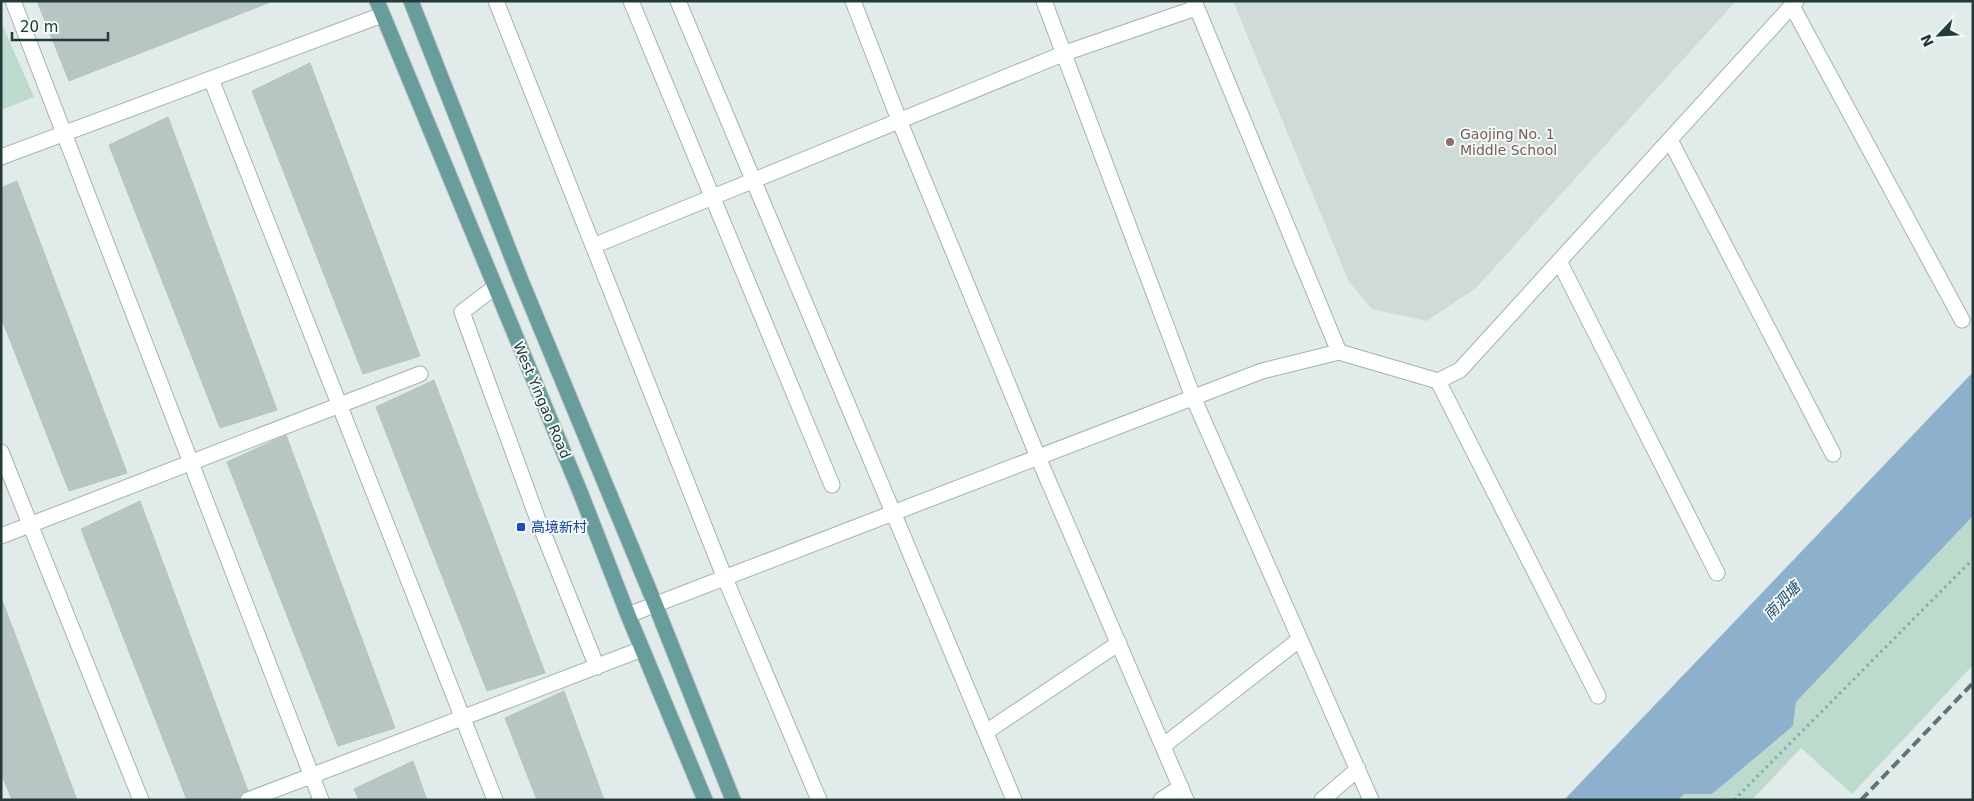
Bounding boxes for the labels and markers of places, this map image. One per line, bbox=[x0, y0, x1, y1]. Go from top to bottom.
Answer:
place label: Gaojing No. 1 Middle School bbox=[1460, 126, 1557, 158]
marker: Gaojing No. 1 Middle School bbox=[1444, 136, 1456, 148]
place label: 高境新村 bbox=[531, 519, 587, 535]
marker: 高境新村 bbox=[515, 521, 527, 533]

